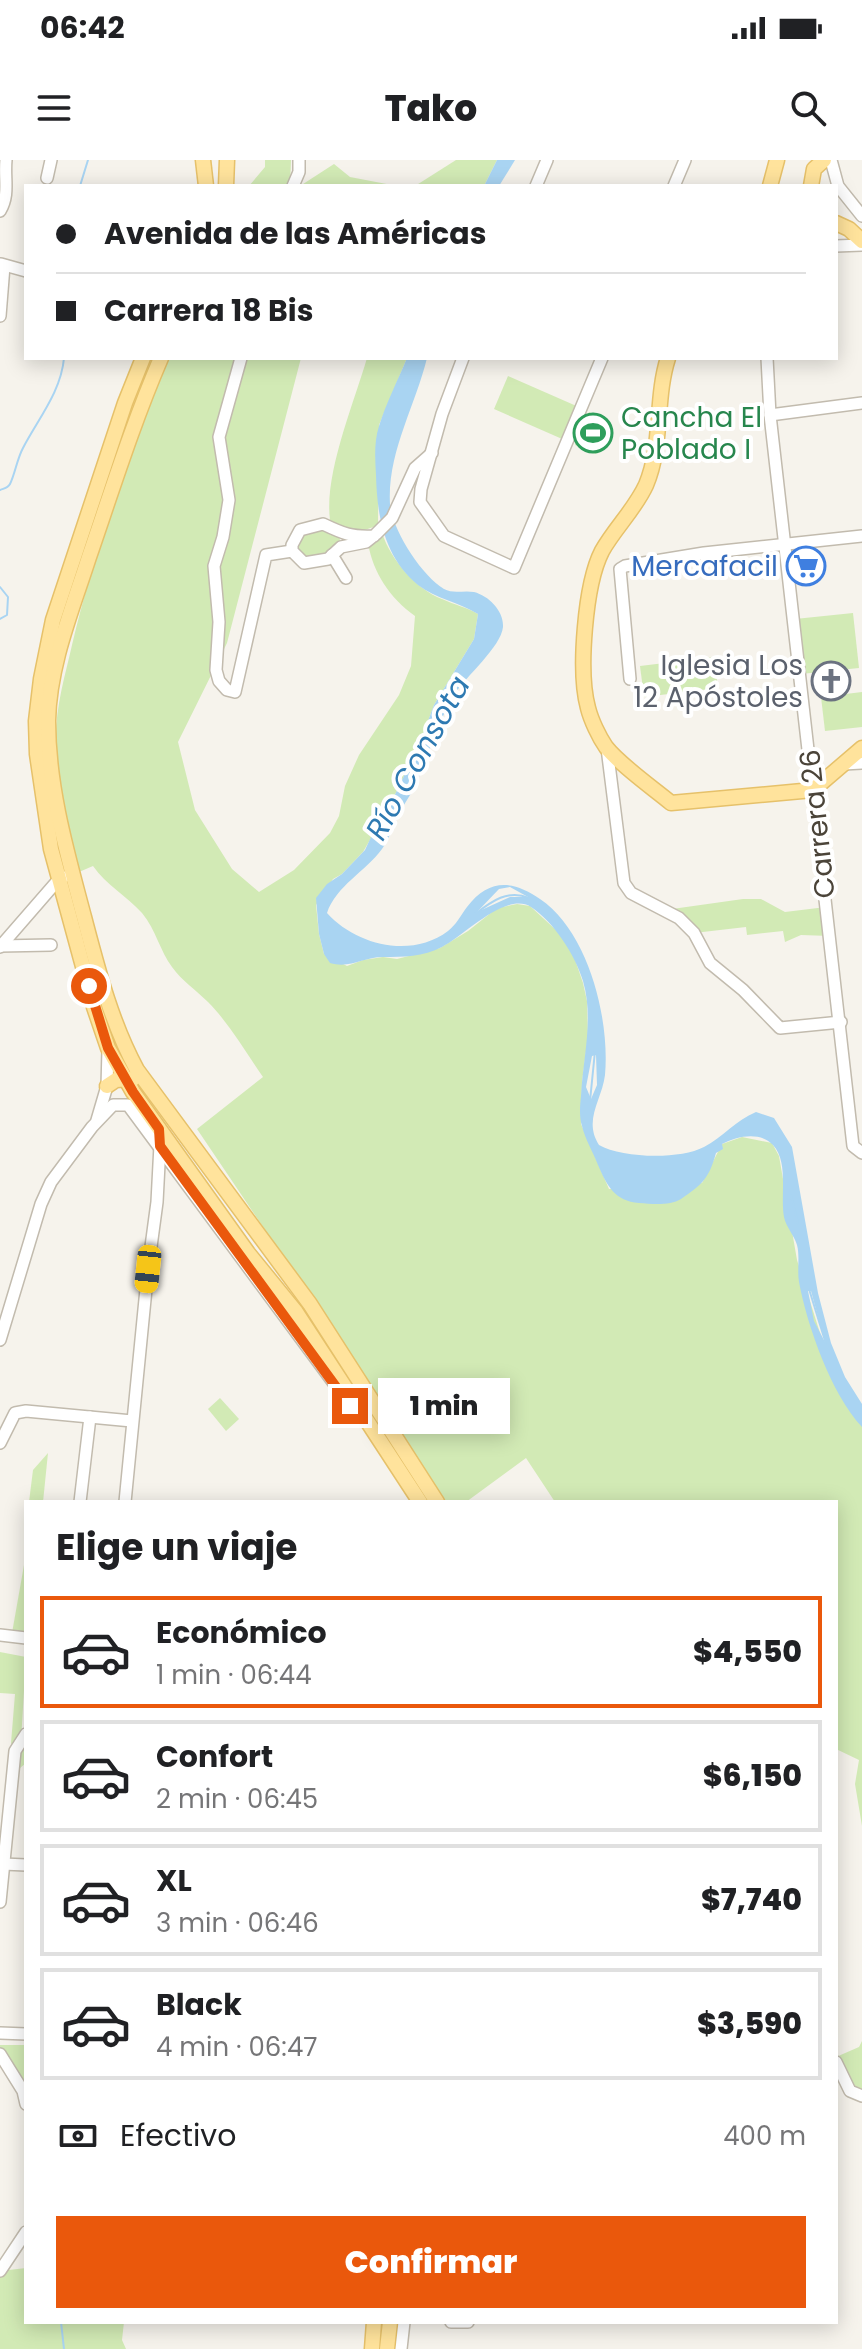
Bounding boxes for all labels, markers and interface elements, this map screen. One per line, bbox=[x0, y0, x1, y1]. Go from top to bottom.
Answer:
text: 06:42 bbox=[40, 6, 125, 49]
text: Tako bbox=[385, 83, 477, 134]
icon: menu bbox=[32, 86, 76, 130]
icon: search bbox=[786, 86, 830, 130]
text: Avenida de las Américas bbox=[104, 212, 486, 255]
text: Carrera 18 Bis bbox=[104, 289, 313, 332]
place label: Cancha El Poblado I bbox=[621, 398, 762, 469]
sports icon: Cancha El Poblado I bbox=[572, 412, 614, 454]
supermarket icon: Mercafacil bbox=[785, 545, 827, 587]
place label: Mercafacil bbox=[631, 547, 778, 586]
place label: Iglesia Los 12 Apóstoles bbox=[633, 646, 803, 717]
church icon: Iglesia Los 12 Apóstoles bbox=[810, 660, 852, 702]
water label: Río Consota bbox=[355, 668, 480, 848]
street label: Carrera 26 bbox=[790, 748, 845, 900]
route start bbox=[71, 968, 107, 1004]
car bbox=[134, 1244, 162, 1294]
callout: 1 min bbox=[378, 1378, 510, 1434]
route end bbox=[332, 1388, 368, 1424]
text: 1 min bbox=[410, 1388, 478, 1424]
text: Elige un viaje bbox=[56, 1522, 298, 1573]
text: Económico bbox=[156, 1611, 327, 1654]
icon: car bbox=[60, 1616, 132, 1688]
text: $4,550 bbox=[693, 1630, 802, 1673]
text: 1 min · 06:44 bbox=[156, 1657, 312, 1693]
text: Confort bbox=[156, 1735, 273, 1778]
icon: car bbox=[60, 1740, 132, 1812]
text: $6,150 bbox=[703, 1754, 802, 1797]
text: 2 min · 06:45 bbox=[156, 1781, 318, 1817]
text: XL bbox=[156, 1859, 192, 1902]
icon: car bbox=[60, 1864, 132, 1936]
text: $7,740 bbox=[701, 1878, 802, 1921]
text: 3 min · 06:46 bbox=[156, 1905, 319, 1941]
text: Black bbox=[156, 1983, 242, 2026]
icon: car bbox=[60, 1988, 132, 2060]
text: $3,590 bbox=[697, 2002, 802, 2045]
text: 4 min · 06:47 bbox=[156, 2029, 317, 2065]
icon: cash bbox=[56, 2114, 100, 2158]
text: Efectivo bbox=[120, 2114, 236, 2157]
text: 400 m bbox=[723, 2118, 806, 2154]
button: Confirmar bbox=[56, 2216, 806, 2308]

